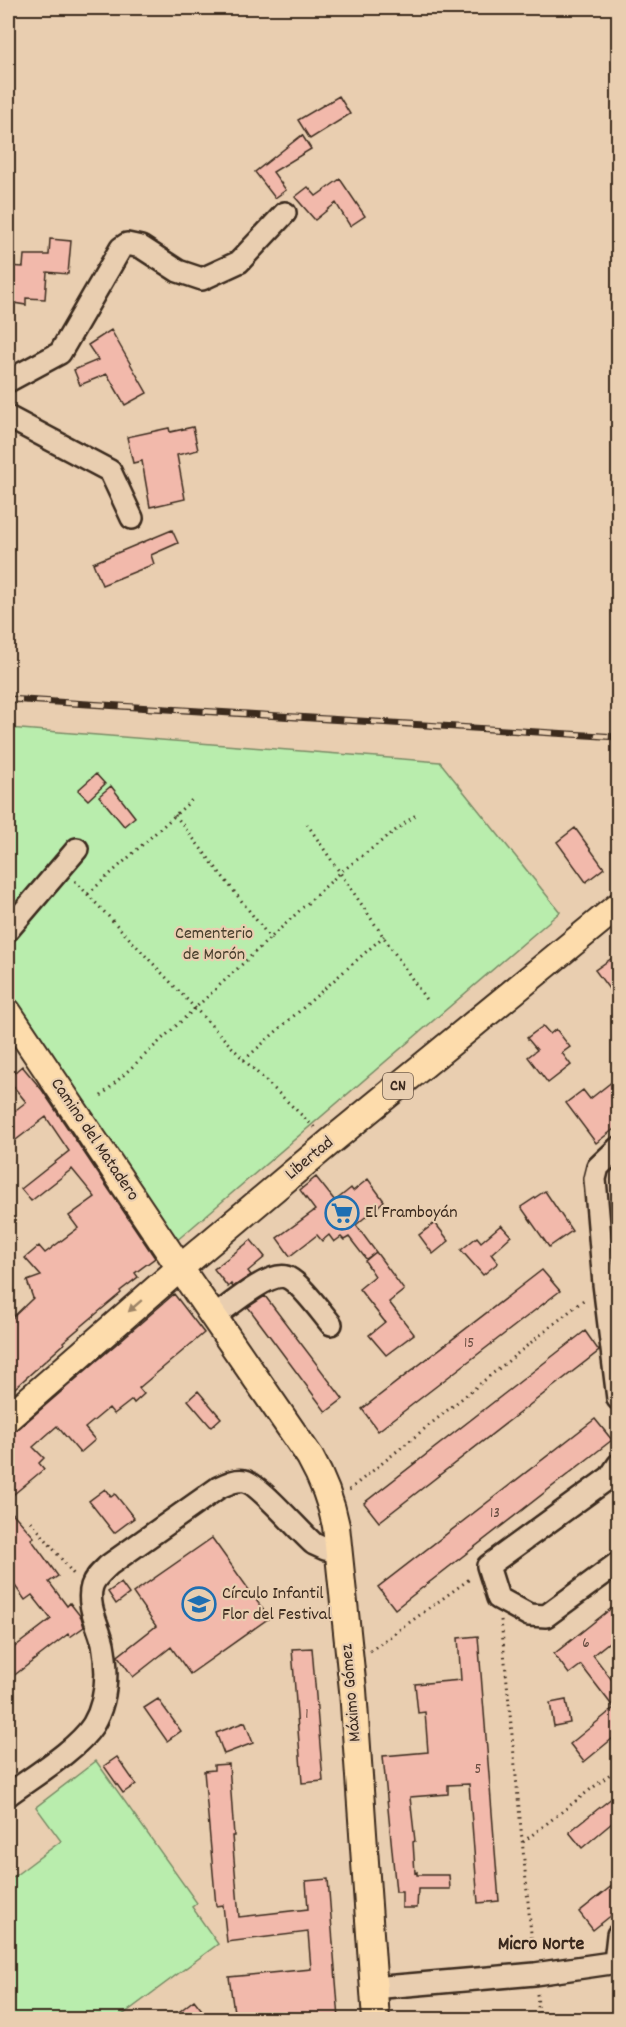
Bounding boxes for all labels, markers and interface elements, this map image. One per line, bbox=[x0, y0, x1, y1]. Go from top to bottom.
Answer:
park label: Cementerio de Morón bbox=[175, 922, 253, 968]
road number: CN bbox=[383, 1073, 413, 1099]
street label: Camino del Matadero bbox=[44, 1074, 144, 1206]
street label: Libertad bbox=[280, 1131, 340, 1187]
supermarket icon: El Framboyán bbox=[324, 1195, 360, 1231]
place label: El Framboyán bbox=[365, 1201, 457, 1226]
one-way arrow bbox=[128, 1299, 143, 1313]
house number: 15 bbox=[464, 1333, 474, 1355]
house number: 13 bbox=[490, 1503, 500, 1525]
place label: Círculo Infantil Flor del Festival bbox=[222, 1582, 332, 1628]
school or university icon: Círculo Infantil Flor del Festival bbox=[181, 1586, 217, 1622]
house number: 6 bbox=[582, 1633, 590, 1655]
street label: Máximo Gómez bbox=[335, 1643, 369, 1743]
house number: 1 bbox=[305, 1704, 309, 1726]
house number: 5 bbox=[475, 1759, 482, 1781]
district label: Micro Norte bbox=[498, 1931, 585, 1959]

